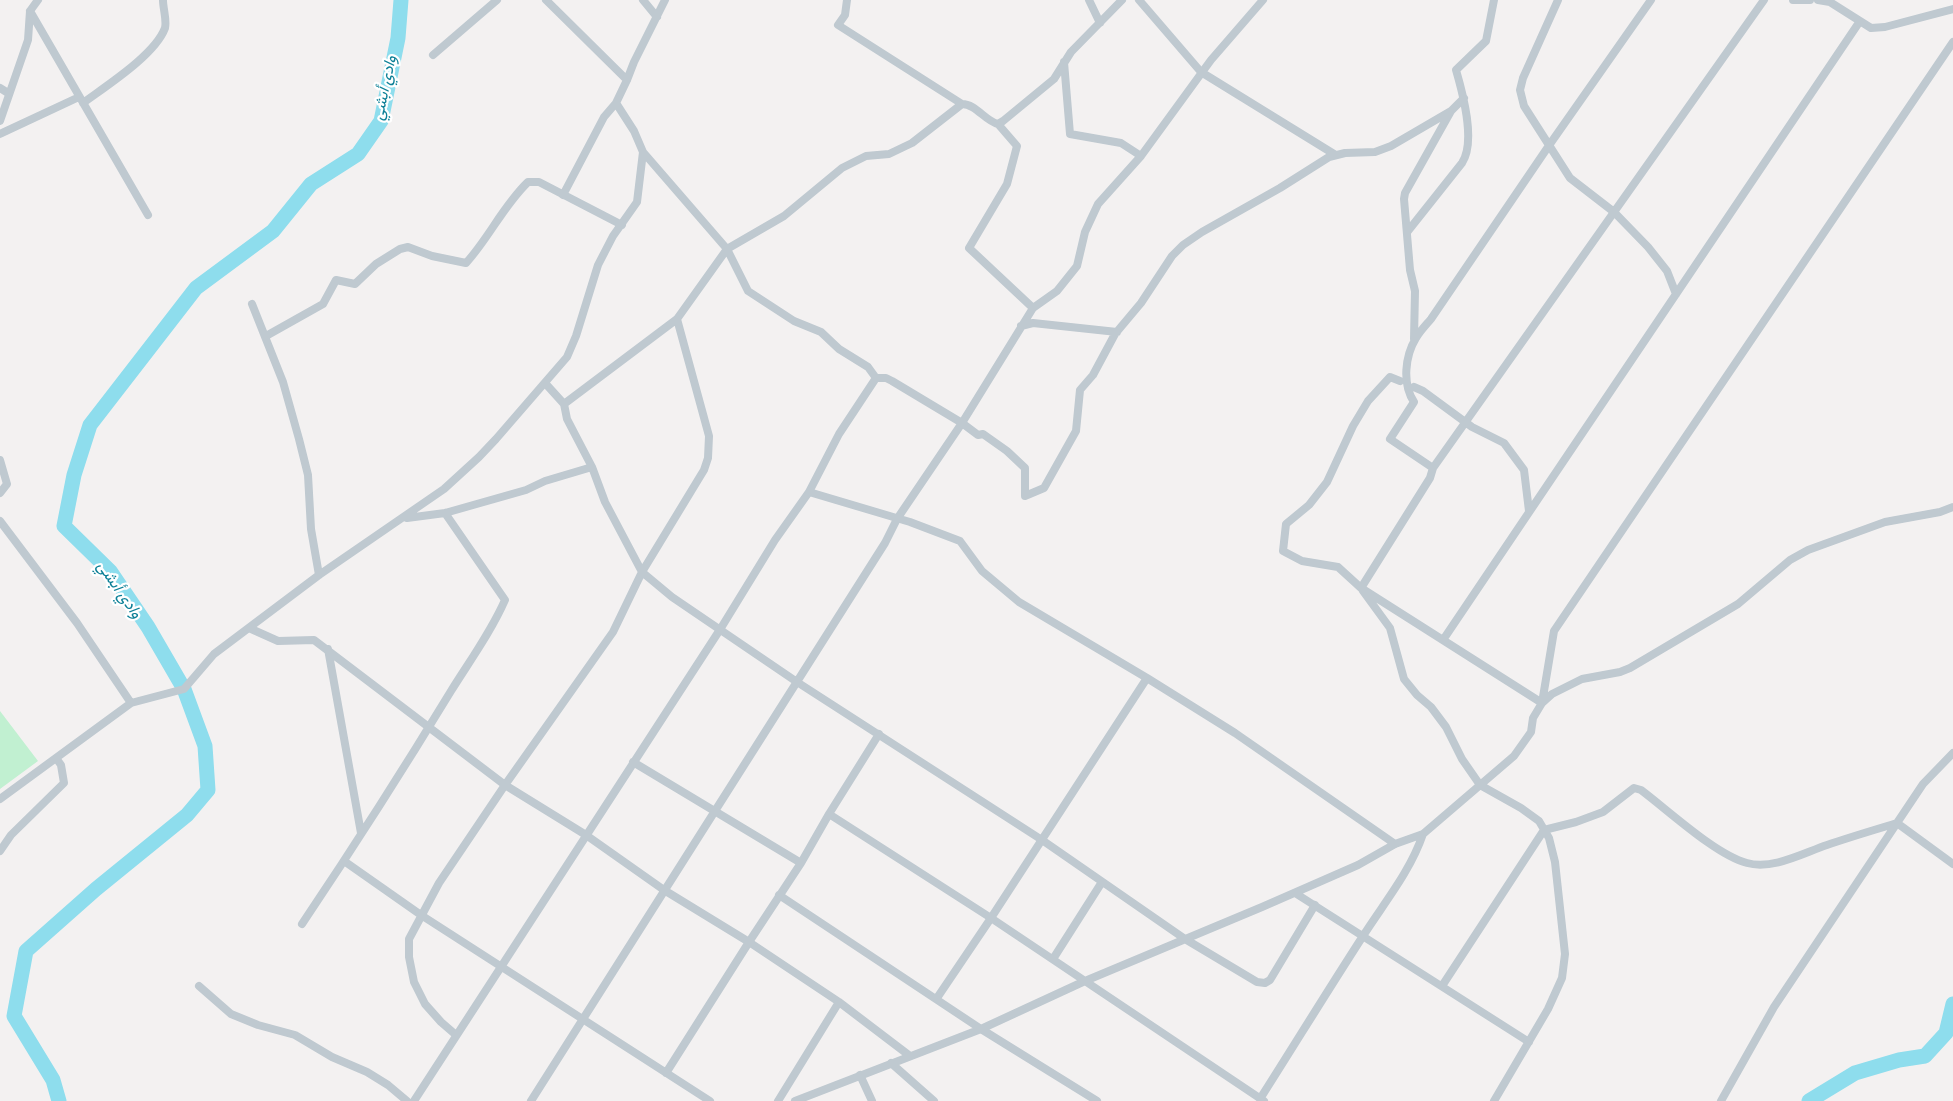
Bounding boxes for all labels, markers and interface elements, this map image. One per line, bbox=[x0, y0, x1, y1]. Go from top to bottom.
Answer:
water label: وادي أبشي bbox=[369, 54, 401, 122]
water label: وادي أبشي bbox=[92, 558, 146, 622]

